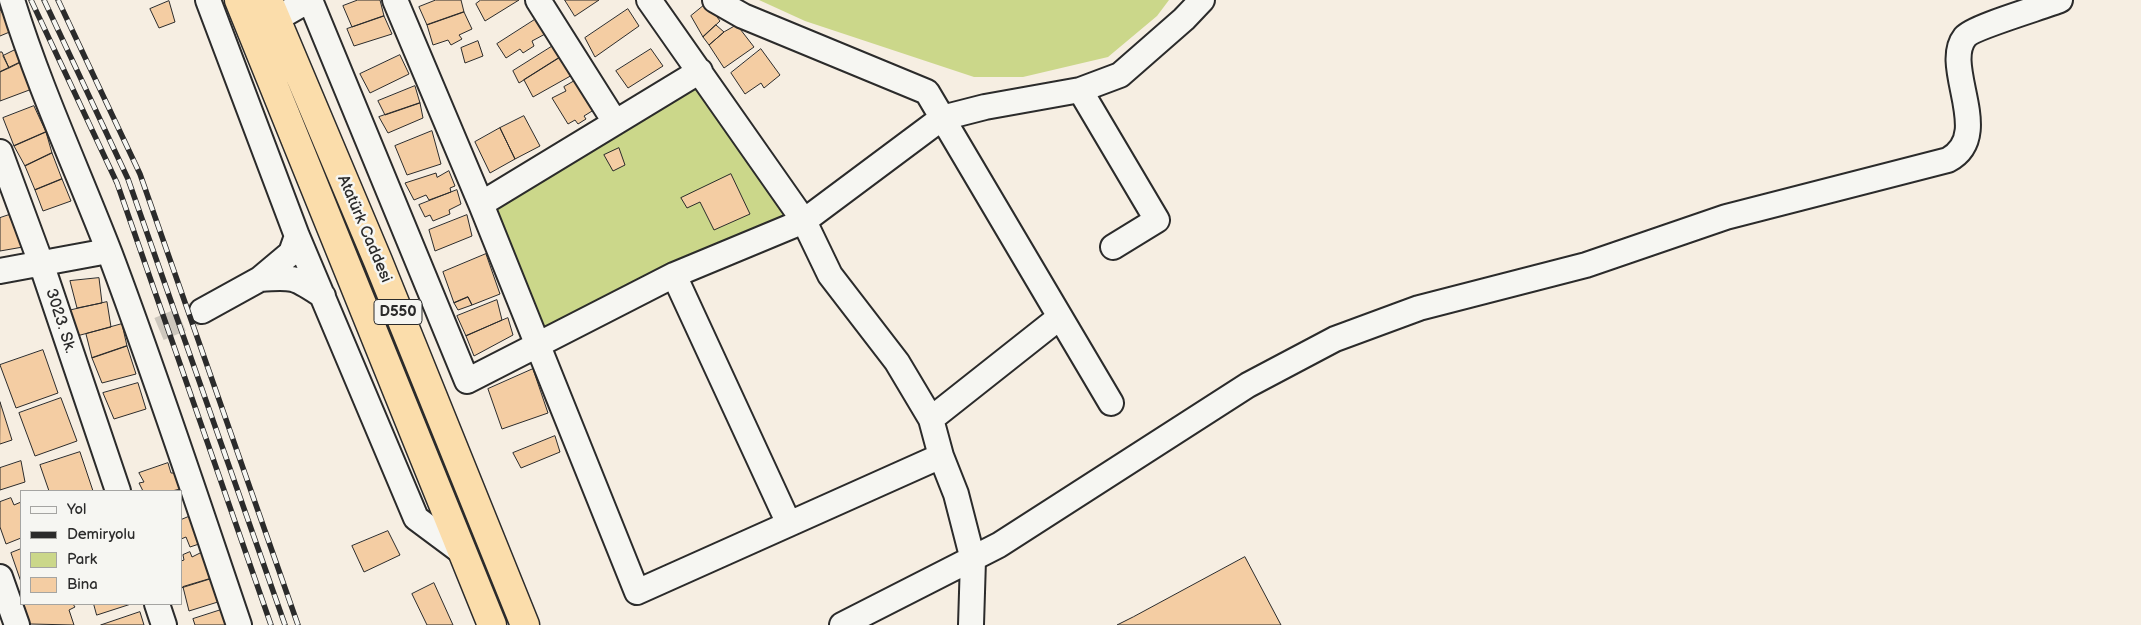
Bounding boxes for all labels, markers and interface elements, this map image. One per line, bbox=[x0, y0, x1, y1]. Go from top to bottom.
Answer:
street label: Atatürk Caddesi bbox=[333, 172, 395, 286]
street label: 3023. Sk. bbox=[41, 286, 79, 356]
road number: D550 bbox=[374, 300, 422, 324]
legend bbox=[20, 490, 182, 605]
text: Yol bbox=[67, 500, 86, 519]
text: Demiryolu bbox=[67, 525, 135, 544]
text: Park bbox=[67, 550, 97, 569]
text: Bina bbox=[67, 575, 98, 594]

